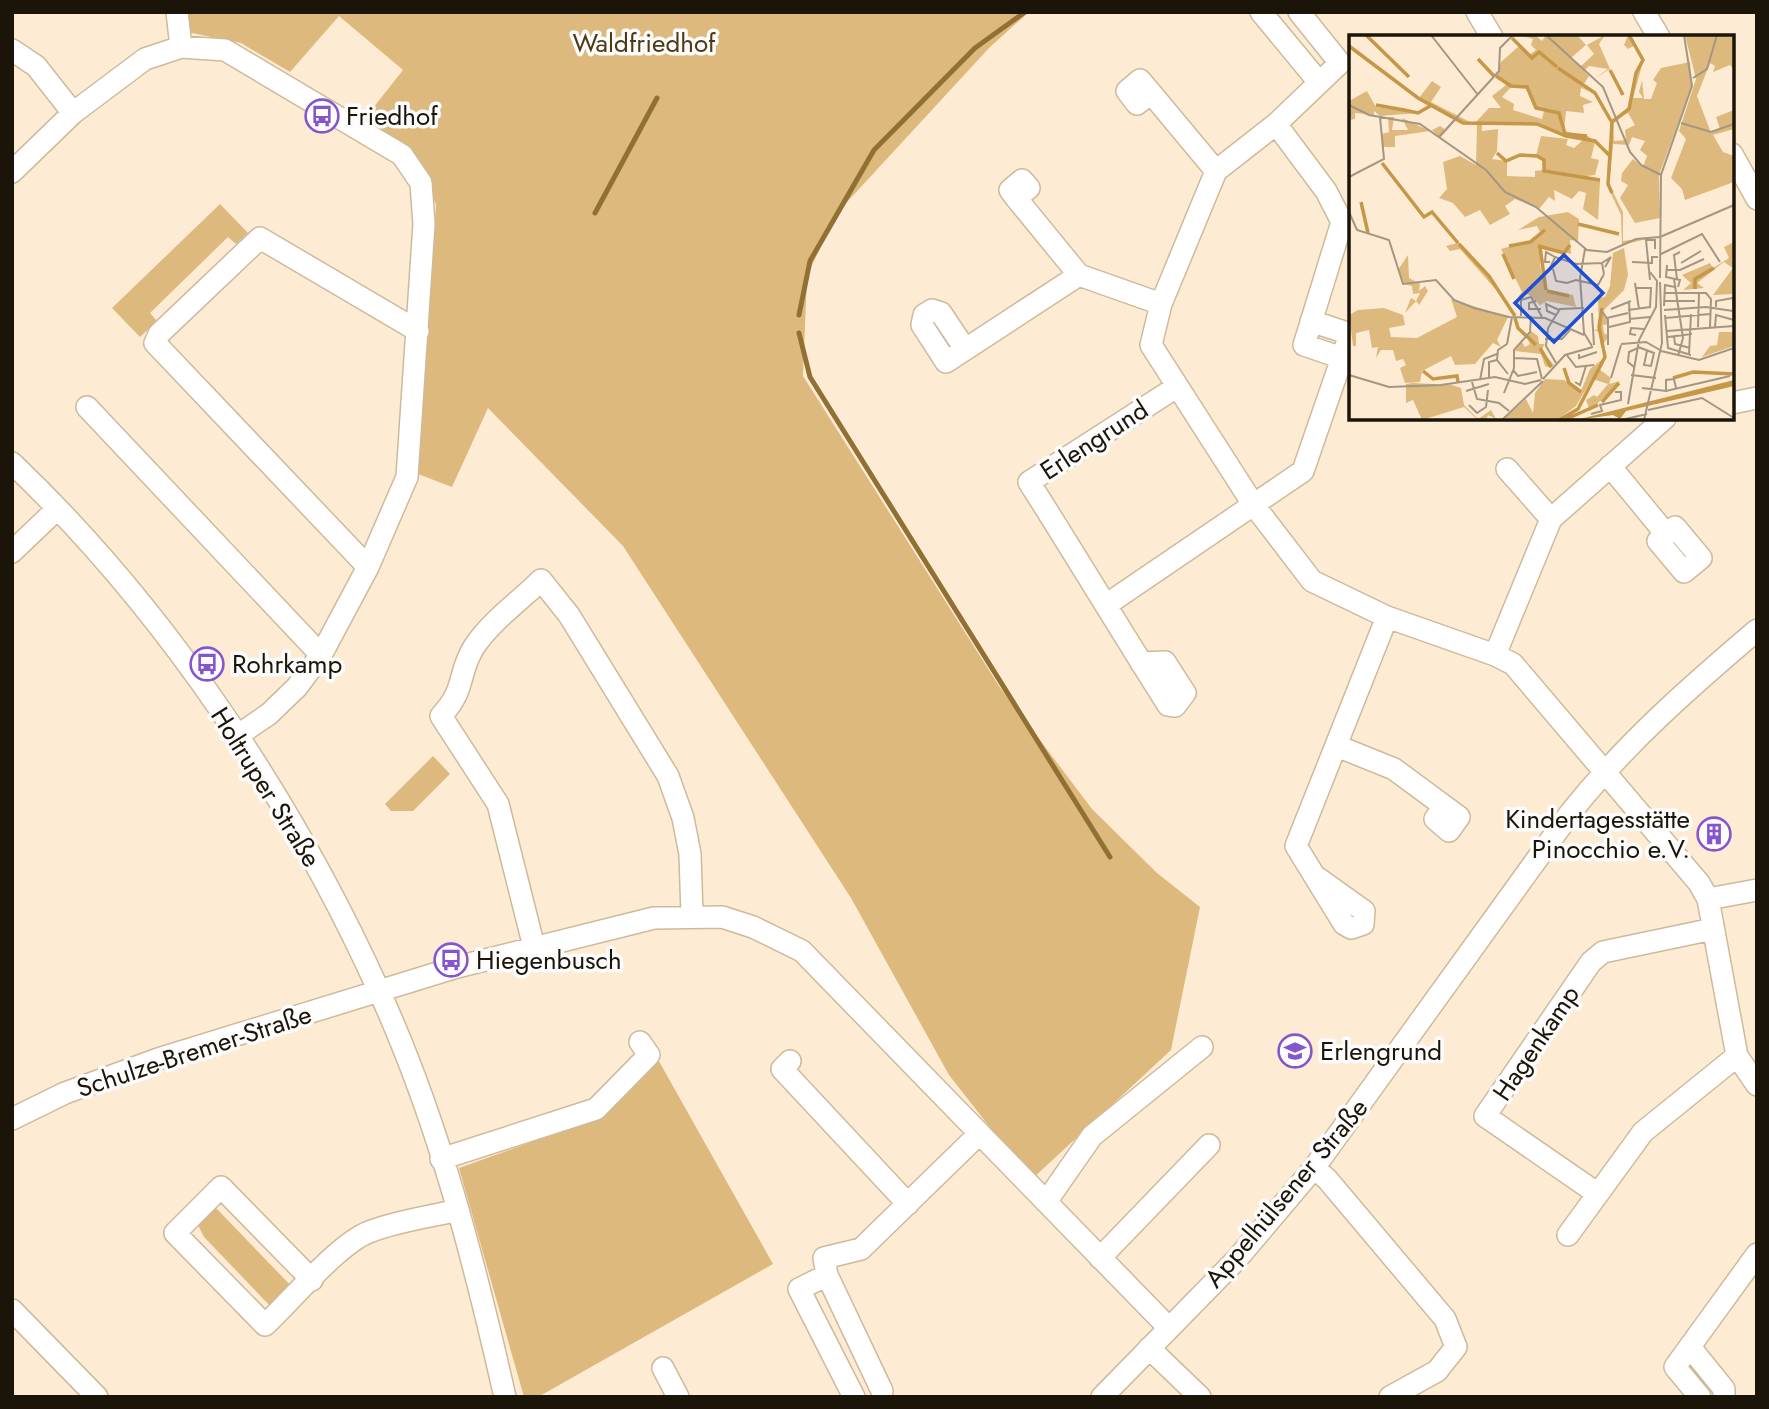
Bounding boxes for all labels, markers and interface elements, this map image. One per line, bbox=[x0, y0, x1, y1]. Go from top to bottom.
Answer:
park label: Waldfriedhof bbox=[572, 24, 716, 62]
inset map bbox=[1349, 35, 1734, 420]
bus stop icon: Friedhof bbox=[303, 97, 341, 135]
place label: Friedhof bbox=[346, 97, 438, 135]
street label: Erlengrund bbox=[1032, 391, 1156, 489]
bus stop icon: Rohrkamp bbox=[188, 645, 226, 683]
place label: Rohrkamp bbox=[232, 645, 342, 683]
street label: Holtruper Straße bbox=[202, 700, 330, 874]
place label: Kindertagesstätte Pinocchio e.V. bbox=[1505, 800, 1690, 868]
building icon: Kindertagesstätte Pinocchio e.V. bbox=[1695, 815, 1733, 853]
bus stop icon: Hiegenbusch bbox=[432, 941, 470, 979]
place label: Hiegenbusch bbox=[476, 941, 622, 979]
street label: Hagenkamp bbox=[1483, 978, 1589, 1108]
street label: Schulze-Bremer-Straße bbox=[72, 995, 316, 1107]
school or university icon: Erlengrund bbox=[1276, 1032, 1314, 1070]
place label: Erlengrund bbox=[1320, 1032, 1442, 1070]
street label: Appelhülsener Straße bbox=[1195, 1090, 1377, 1296]

